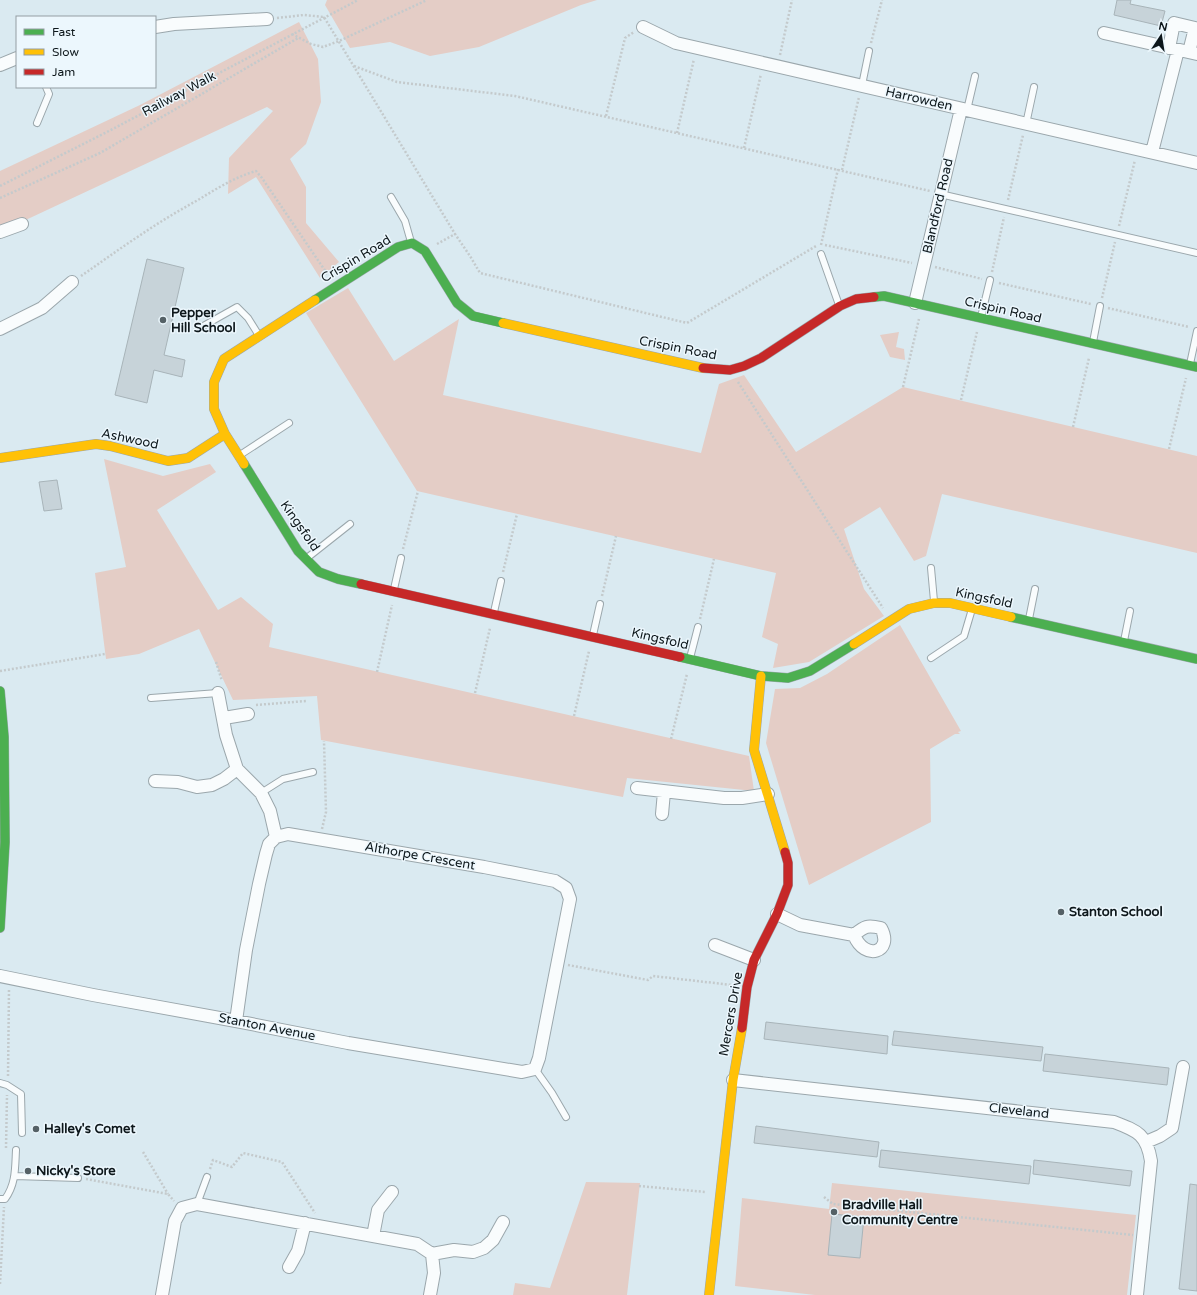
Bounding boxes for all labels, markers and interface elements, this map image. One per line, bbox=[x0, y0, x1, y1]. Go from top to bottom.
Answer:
legend bbox=[16, 16, 156, 88]
north arrow bbox=[1141, 16, 1181, 56]
text: N bbox=[1157, 19, 1169, 34]
text: Fast bbox=[52, 25, 76, 39]
text: Slow bbox=[52, 45, 79, 59]
text: Jam bbox=[52, 65, 75, 79]
street label: Railway Walk bbox=[139, 68, 219, 120]
street label: Harrowden bbox=[884, 84, 954, 114]
street label: Blandford Road bbox=[919, 157, 957, 255]
street label: Crispin Road bbox=[318, 232, 394, 286]
street label: Crispin Road bbox=[963, 293, 1043, 327]
place label: Pepper Hill School bbox=[171, 305, 236, 336]
marker: Pepper Hill School bbox=[158, 315, 168, 325]
street label: Crispin Road bbox=[638, 333, 718, 363]
street label: Ashwood bbox=[100, 425, 160, 453]
street label: Kingsfold bbox=[277, 498, 323, 554]
street label: Kingsfold bbox=[954, 584, 1014, 612]
street label: Kingsfold bbox=[630, 625, 690, 653]
street label: Althorpe Crescent bbox=[364, 838, 476, 874]
place label: Stanton School bbox=[1069, 904, 1163, 920]
marker: Stanton School bbox=[1056, 907, 1066, 917]
street label: Mercers Drive bbox=[716, 971, 746, 1057]
street label: Stanton Avenue bbox=[217, 1010, 317, 1044]
street label: Cleveland bbox=[988, 1100, 1050, 1122]
place label: Halley's Comet bbox=[44, 1121, 135, 1137]
marker: Halley's Comet bbox=[31, 1124, 41, 1134]
place label: Nicky's Store bbox=[36, 1163, 116, 1179]
marker: Nicky's Store bbox=[23, 1166, 33, 1176]
place label: Bradville Hall Community Centre bbox=[842, 1197, 959, 1228]
marker: Bradville Hall Community Centre bbox=[829, 1207, 839, 1217]

